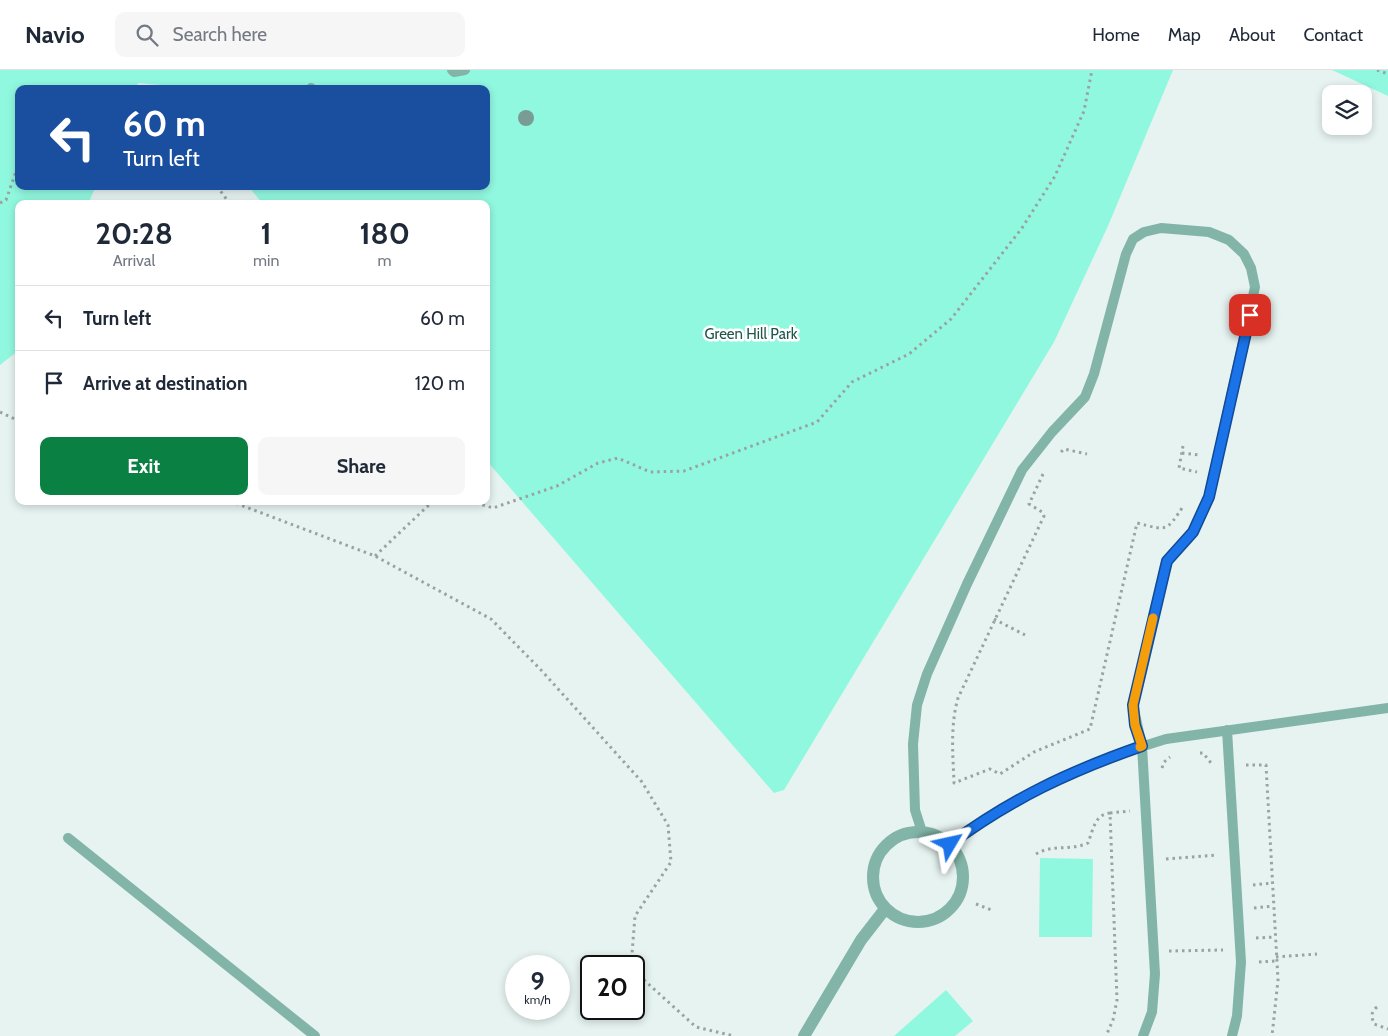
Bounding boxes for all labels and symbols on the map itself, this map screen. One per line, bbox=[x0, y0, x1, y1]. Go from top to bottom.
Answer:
pin bbox=[1229, 294, 1271, 336]
park label: Green Hill Park bbox=[705, 325, 798, 343]
position arrow bbox=[923, 817, 975, 869]
speed limit sign: 20 bbox=[580, 955, 645, 1020]

